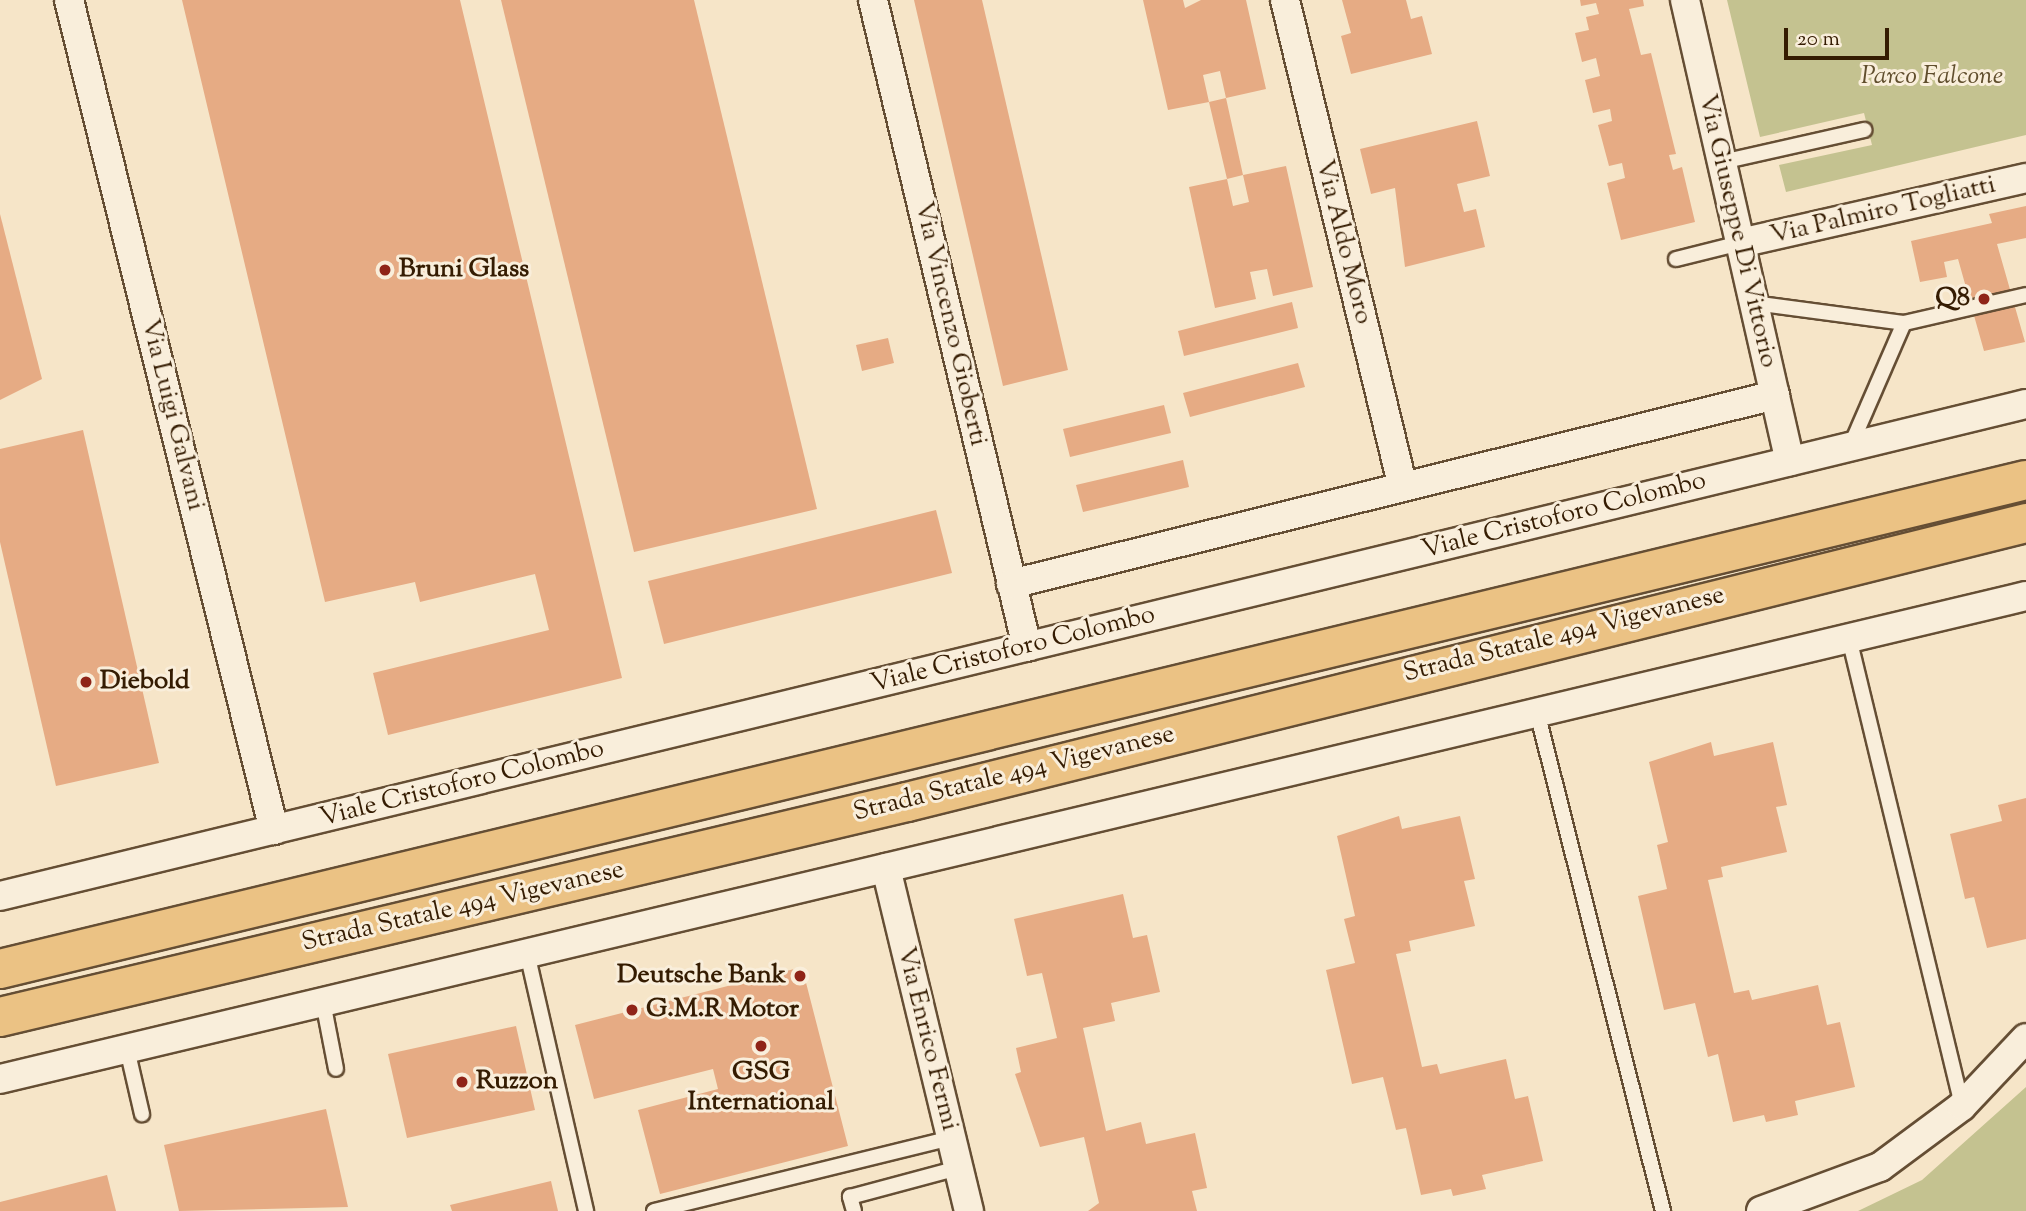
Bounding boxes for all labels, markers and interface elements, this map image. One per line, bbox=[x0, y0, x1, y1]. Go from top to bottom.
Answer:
scale bar bbox=[1788, 14, 1893, 58]
text: 20 m bbox=[1797, 25, 1840, 55]
park label: Parco Falcone bbox=[1861, 61, 2003, 93]
street label: Via Giuseppe Di Vittorio bbox=[1690, 91, 1784, 371]
street label: Via Aldo Moro bbox=[1307, 157, 1379, 327]
street label: Via Palmiro Togliatti bbox=[1767, 170, 1999, 252]
street label: Via Vincenzo Gioberti bbox=[907, 199, 993, 449]
place label: Bruni Glass bbox=[399, 254, 529, 286]
marker: Bruni Glass bbox=[377, 262, 393, 278]
place label: Q8 bbox=[1935, 283, 1970, 315]
marker: Q8 bbox=[1976, 291, 1992, 307]
street label: Via Luigi Galvani bbox=[133, 316, 211, 514]
street label: Viale Cristoforo Colombo bbox=[1419, 466, 1709, 566]
street label: Strada Statale 494 Vigevanese bbox=[1400, 580, 1728, 690]
street label: Viale Cristoforo Colombo bbox=[868, 600, 1158, 700]
place label: Diebold bbox=[100, 666, 190, 698]
marker: Diebold bbox=[78, 674, 94, 690]
street label: Strada Statale 494 Vigevanese bbox=[850, 719, 1178, 829]
street label: Viale Cristoforo Colombo bbox=[317, 734, 607, 834]
street label: Strada Statale 494 Vigevanese bbox=[299, 855, 627, 959]
street label: Via Enrico Fermi bbox=[889, 944, 965, 1134]
place label: Deutsche Bank bbox=[617, 960, 786, 992]
marker: Deutsche Bank bbox=[792, 968, 808, 984]
place label: G.M.R Motor bbox=[646, 994, 799, 1026]
marker: G.M.R Motor bbox=[624, 1002, 640, 1018]
marker: GSG International bbox=[753, 1038, 769, 1054]
place label: GSG International bbox=[688, 1057, 834, 1118]
place label: Ruzzon bbox=[476, 1066, 558, 1098]
marker: Ruzzon bbox=[454, 1074, 470, 1090]

